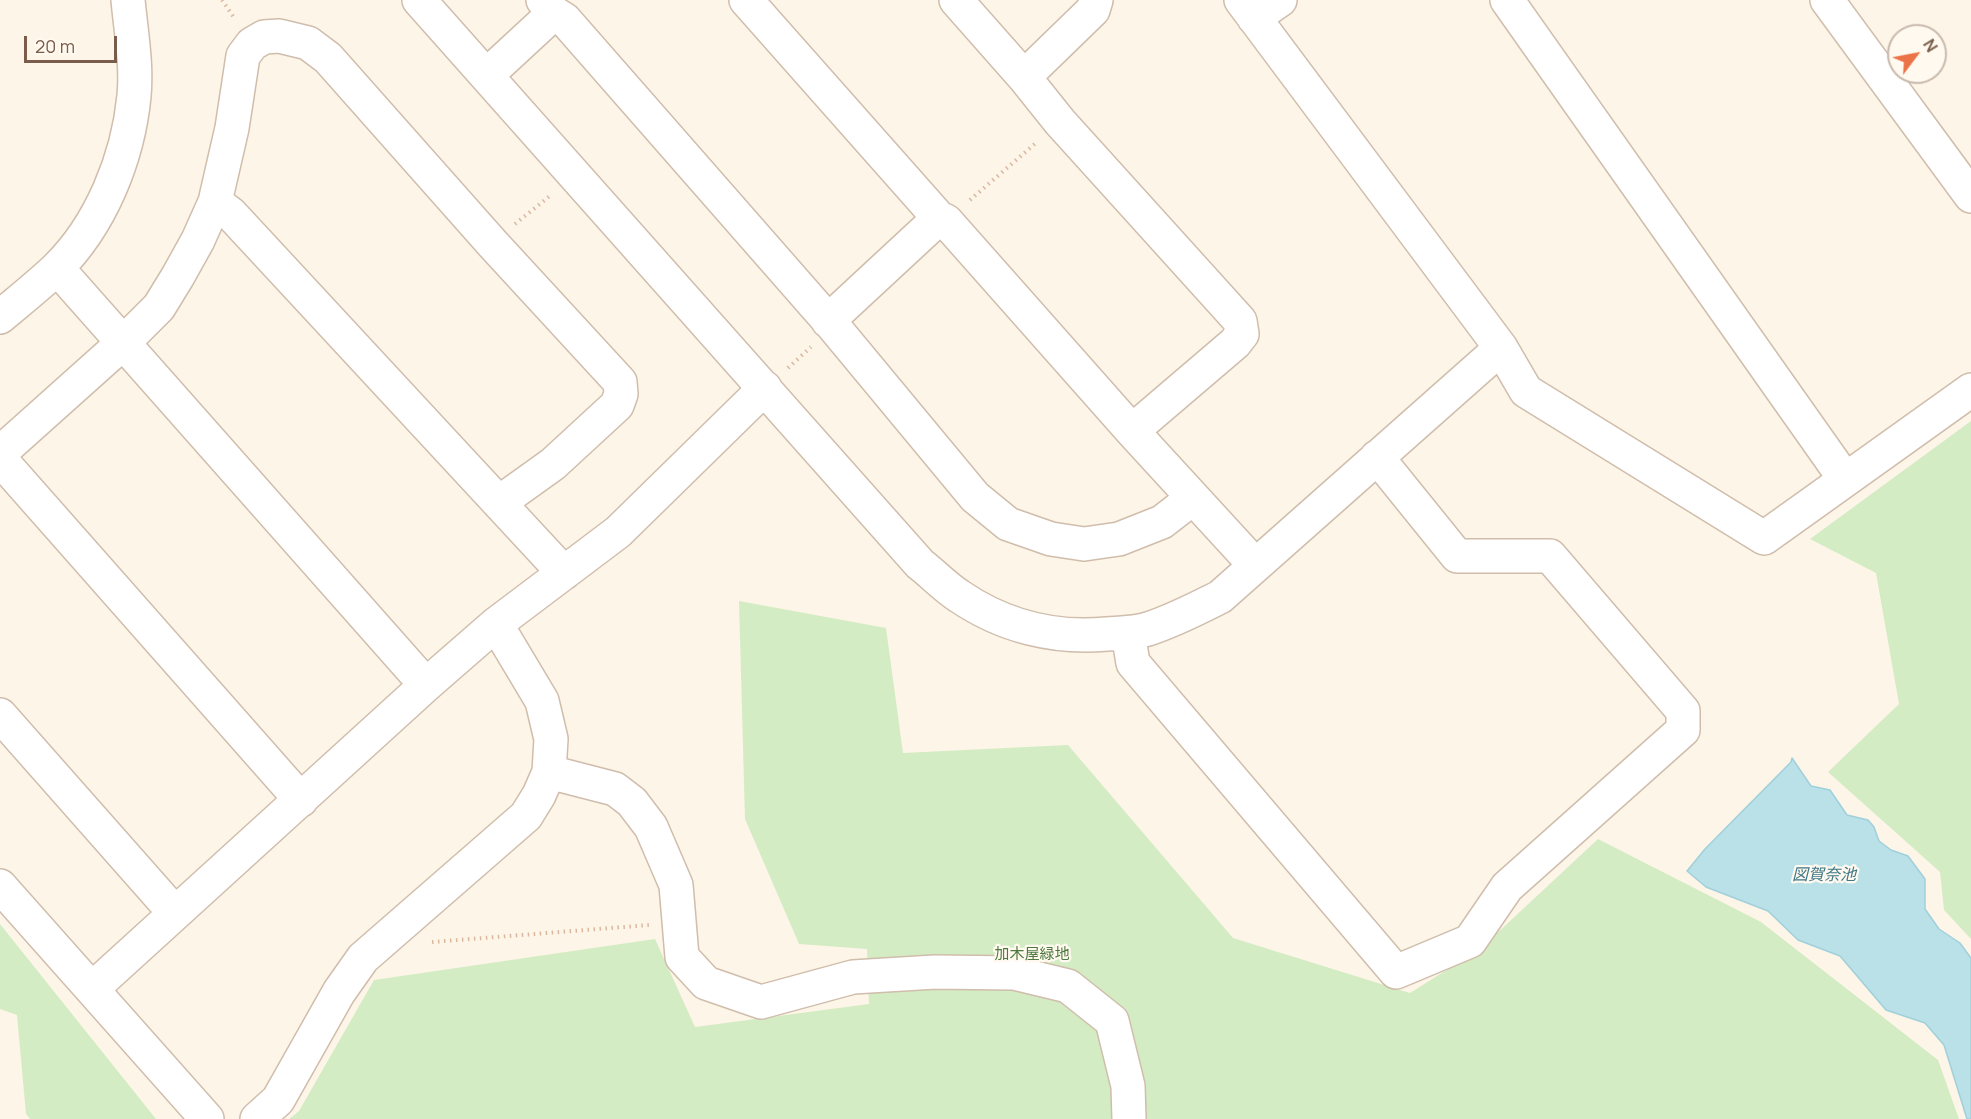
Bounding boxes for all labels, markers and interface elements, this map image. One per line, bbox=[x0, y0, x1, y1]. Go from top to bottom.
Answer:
scale bar bbox=[27, 24, 120, 62]
north arrow bbox=[1887, 24, 1947, 84]
text: 20 m bbox=[35, 34, 75, 58]
text: N bbox=[1918, 35, 1943, 56]
water label: 図賀奈池 bbox=[1792, 866, 1856, 886]
park label: 加木屋緑地 bbox=[995, 946, 1069, 964]

